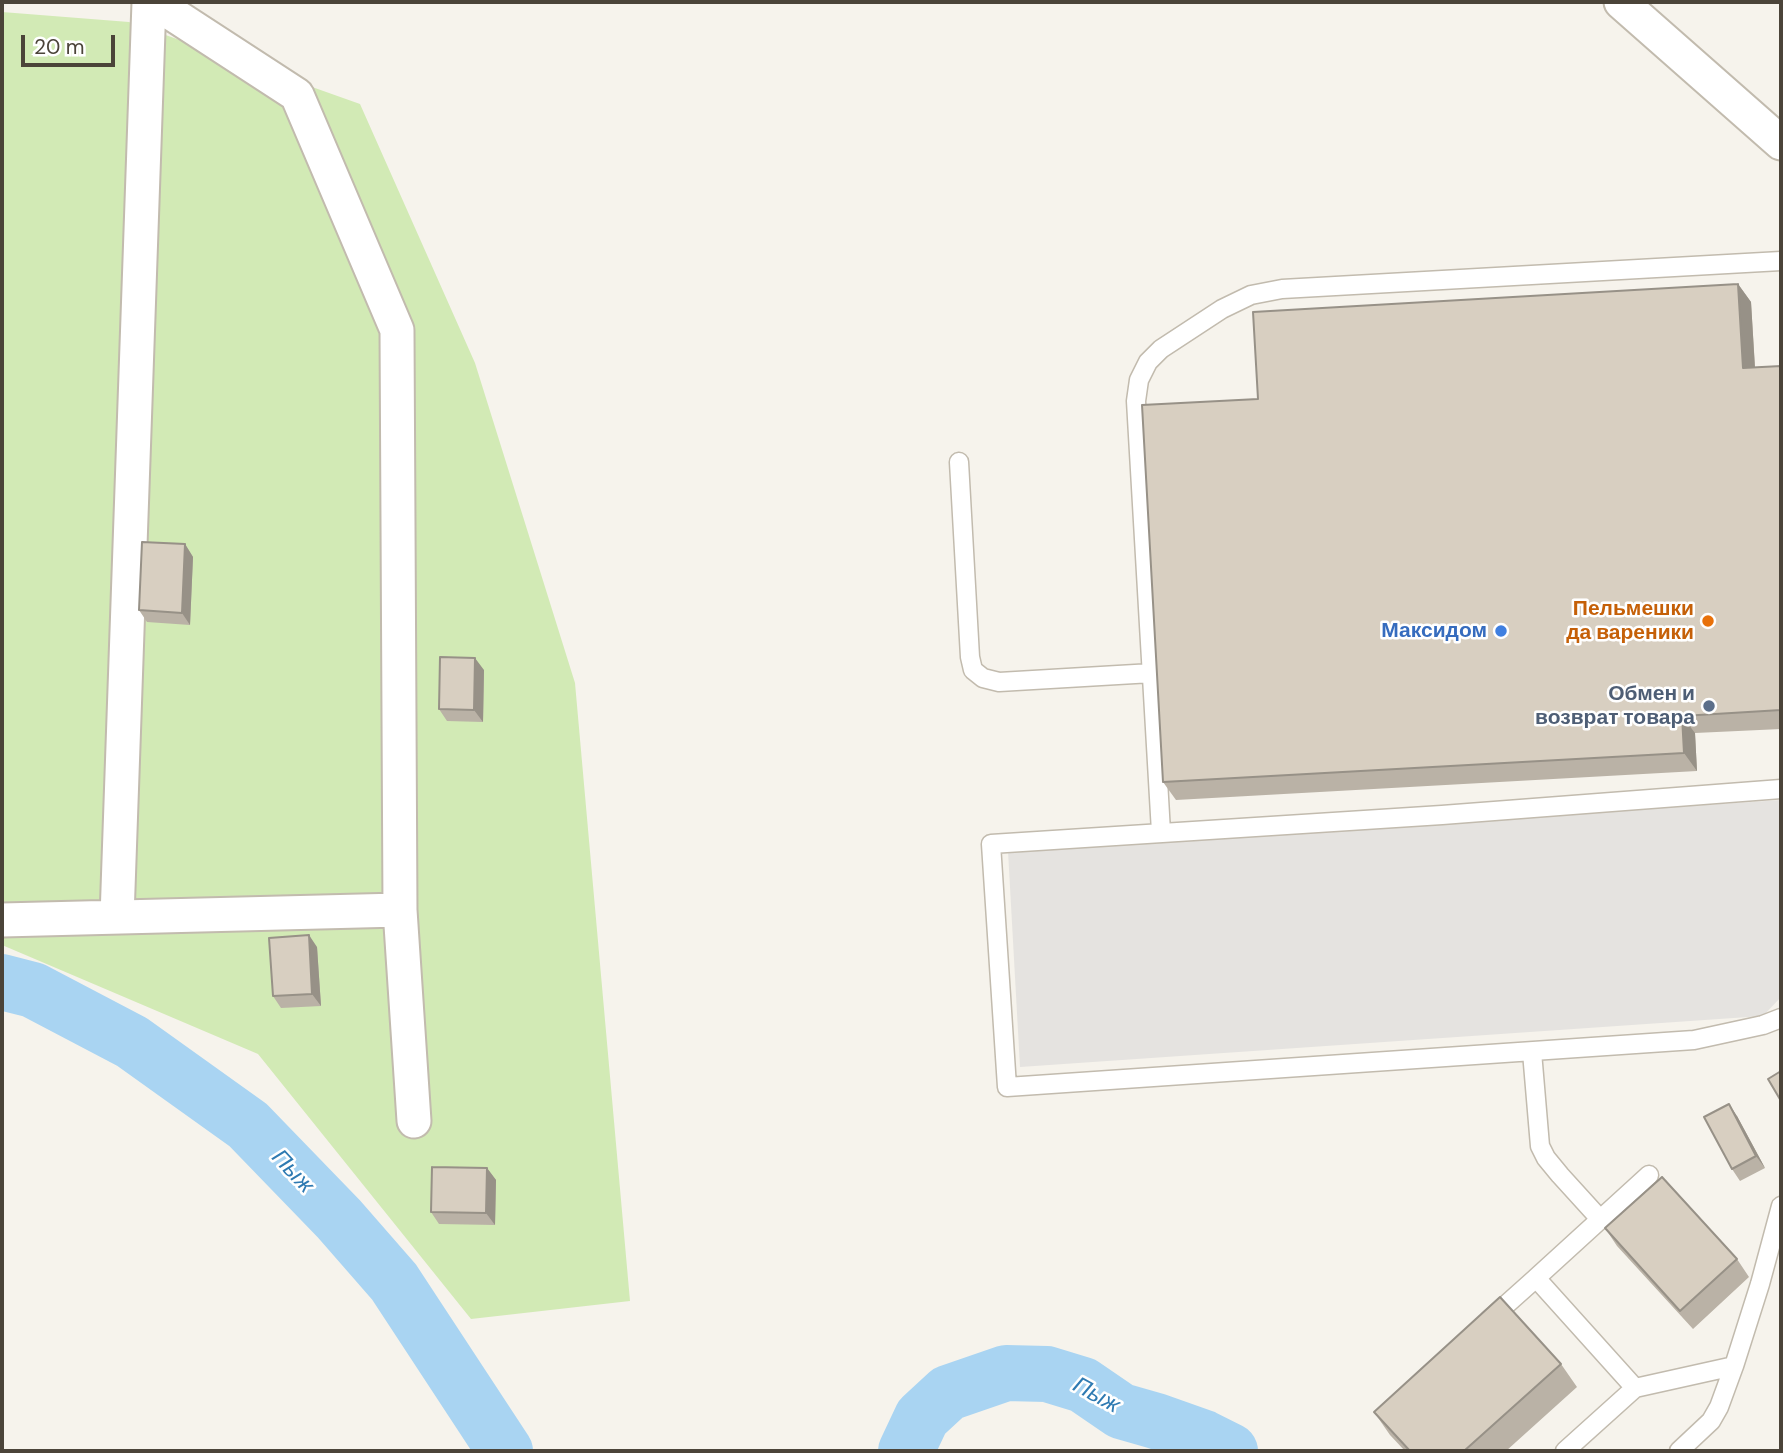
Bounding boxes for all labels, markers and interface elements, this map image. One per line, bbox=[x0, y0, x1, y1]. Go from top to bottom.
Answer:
scale bar bbox=[24, 21, 119, 65]
text: 20 m bbox=[34, 33, 85, 61]
place label: Пельмешки да вареники bbox=[1566, 596, 1694, 646]
marker: Пельмешки да вареники bbox=[1700, 613, 1716, 629]
place label: Максидом bbox=[1381, 618, 1487, 644]
marker: Максидом bbox=[1493, 623, 1509, 639]
place label: Обмен и возврат товара bbox=[1535, 681, 1695, 731]
marker: Обмен и возврат товара bbox=[1701, 698, 1717, 714]
water label: Пыж bbox=[265, 1145, 319, 1199]
water label: Пыж bbox=[1068, 1372, 1124, 1420]

